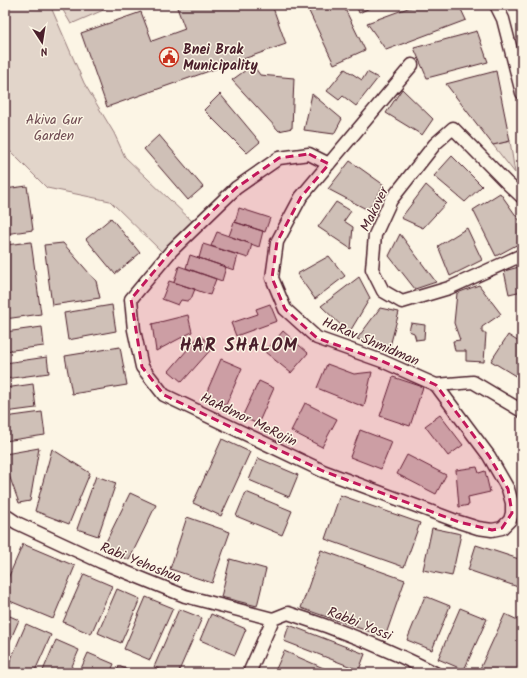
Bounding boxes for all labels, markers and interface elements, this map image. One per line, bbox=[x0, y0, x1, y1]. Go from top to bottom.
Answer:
north arrow bbox=[22, 22, 62, 62]
place label: Bnei Brak Municipality bbox=[183, 39, 259, 77]
text: N bbox=[39, 41, 49, 60]
public building icon: Bnei Brak Municipality bbox=[158, 46, 180, 68]
park label: Akiva Gur Garden bbox=[26, 109, 84, 147]
street label: Makover bbox=[355, 182, 396, 236]
street label: HaRav Shmidman bbox=[319, 312, 423, 372]
district label: HAR SHALOM bbox=[180, 332, 298, 361]
street label: HaAdmor MeRojin bbox=[196, 387, 301, 453]
street label: Rabi Yehoshua bbox=[97, 537, 185, 589]
street label: Rabbi Yossi bbox=[324, 601, 396, 647]

